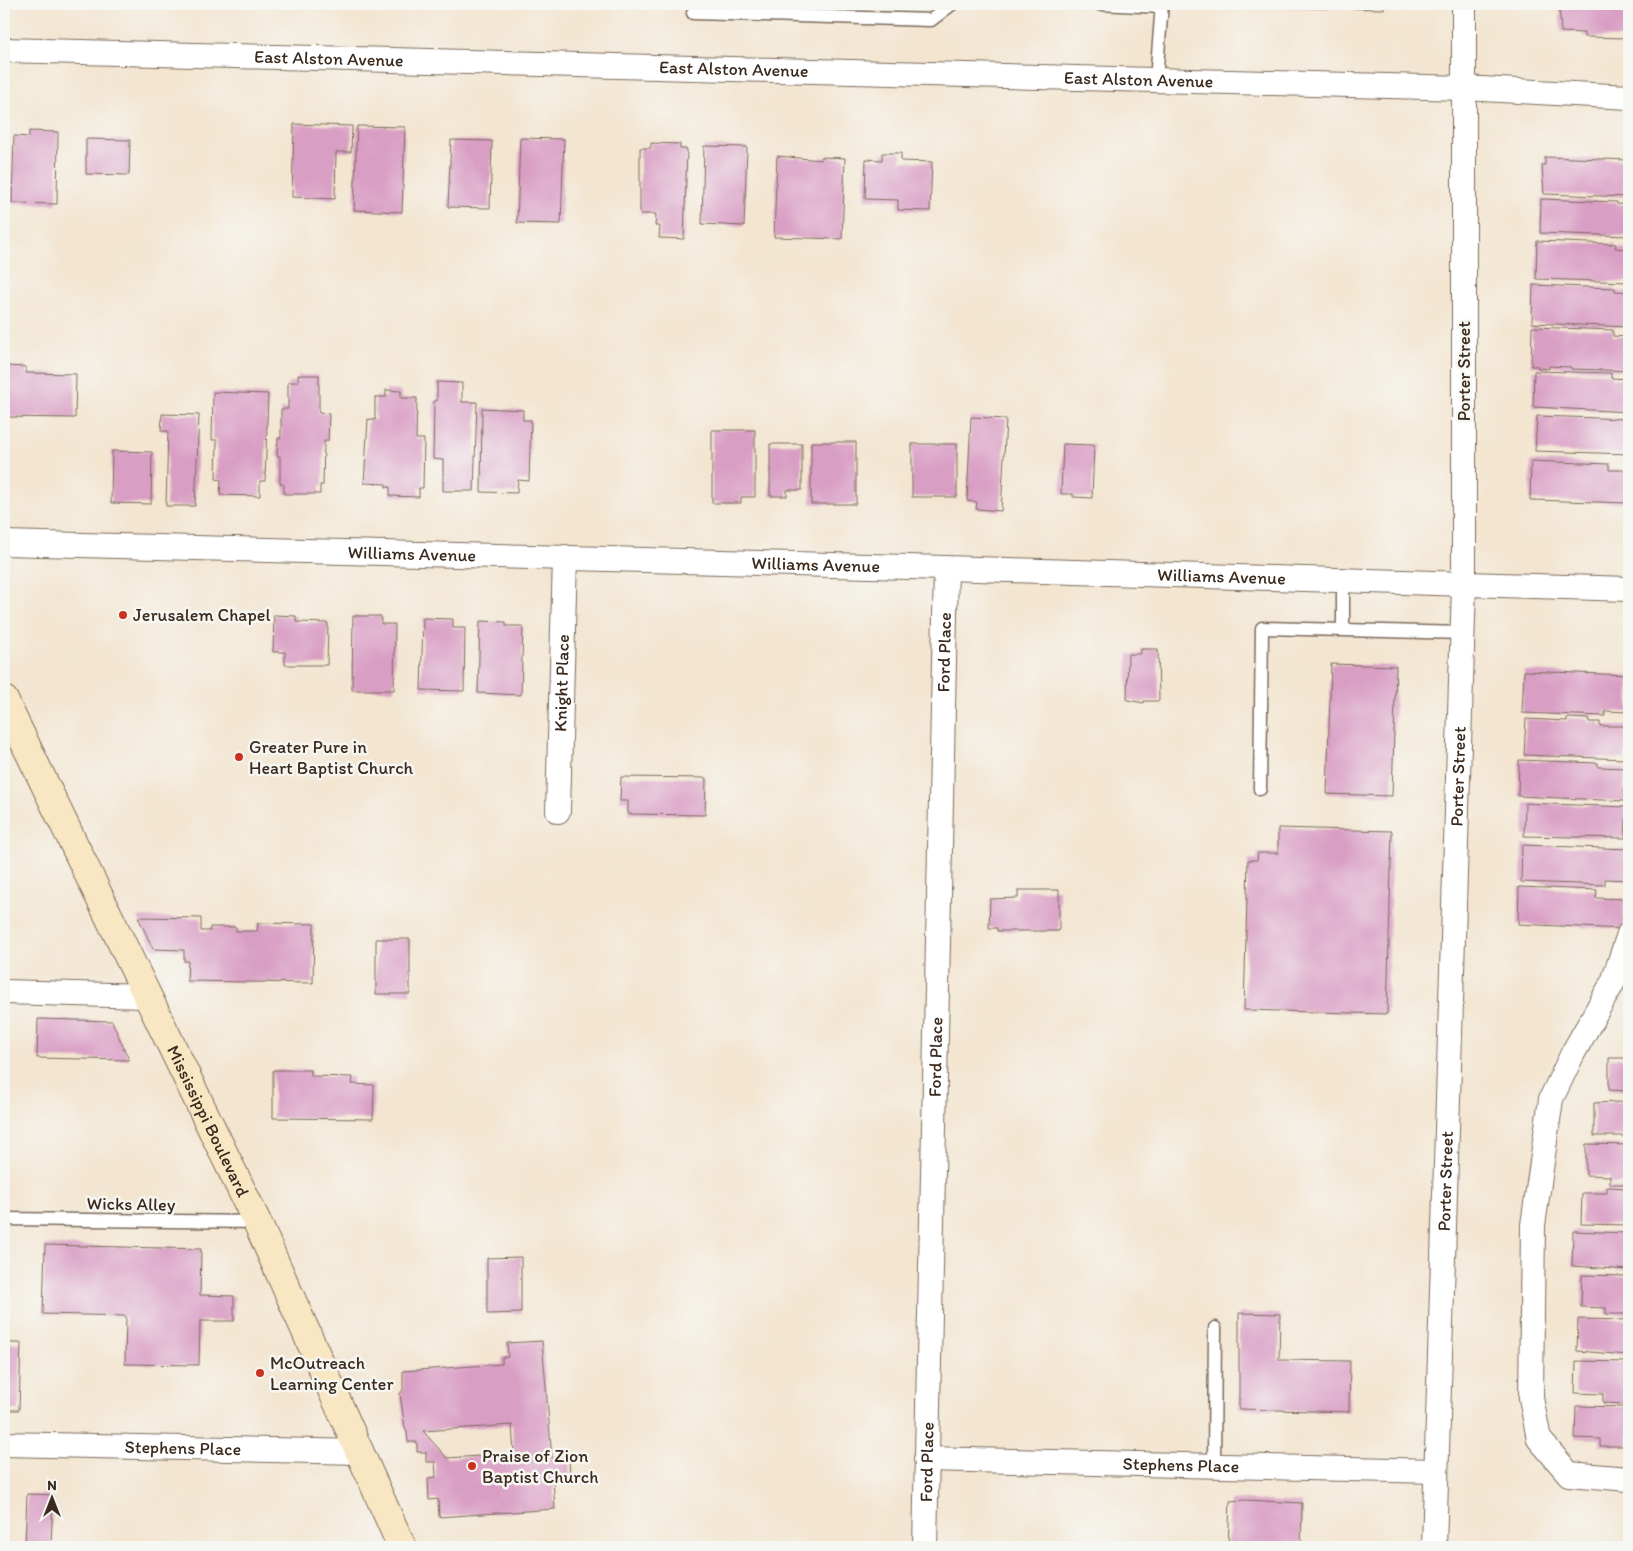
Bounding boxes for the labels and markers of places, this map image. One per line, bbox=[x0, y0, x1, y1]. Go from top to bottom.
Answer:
place label: Jerusalem Chapel bbox=[133, 604, 271, 626]
marker: Jerusalem Chapel bbox=[117, 609, 129, 621]
place label: Greater Pure in Heart Baptist Church bbox=[249, 736, 414, 779]
marker: Greater Pure in Heart Baptist Church bbox=[233, 751, 245, 763]
place label: McOutreach Learning Center bbox=[270, 1352, 394, 1395]
marker: McOutreach Learning Center bbox=[254, 1367, 266, 1379]
place label: Praise of Zion Baptist Church bbox=[482, 1445, 598, 1488]
marker: Praise of Zion Baptist Church bbox=[466, 1460, 478, 1472]

